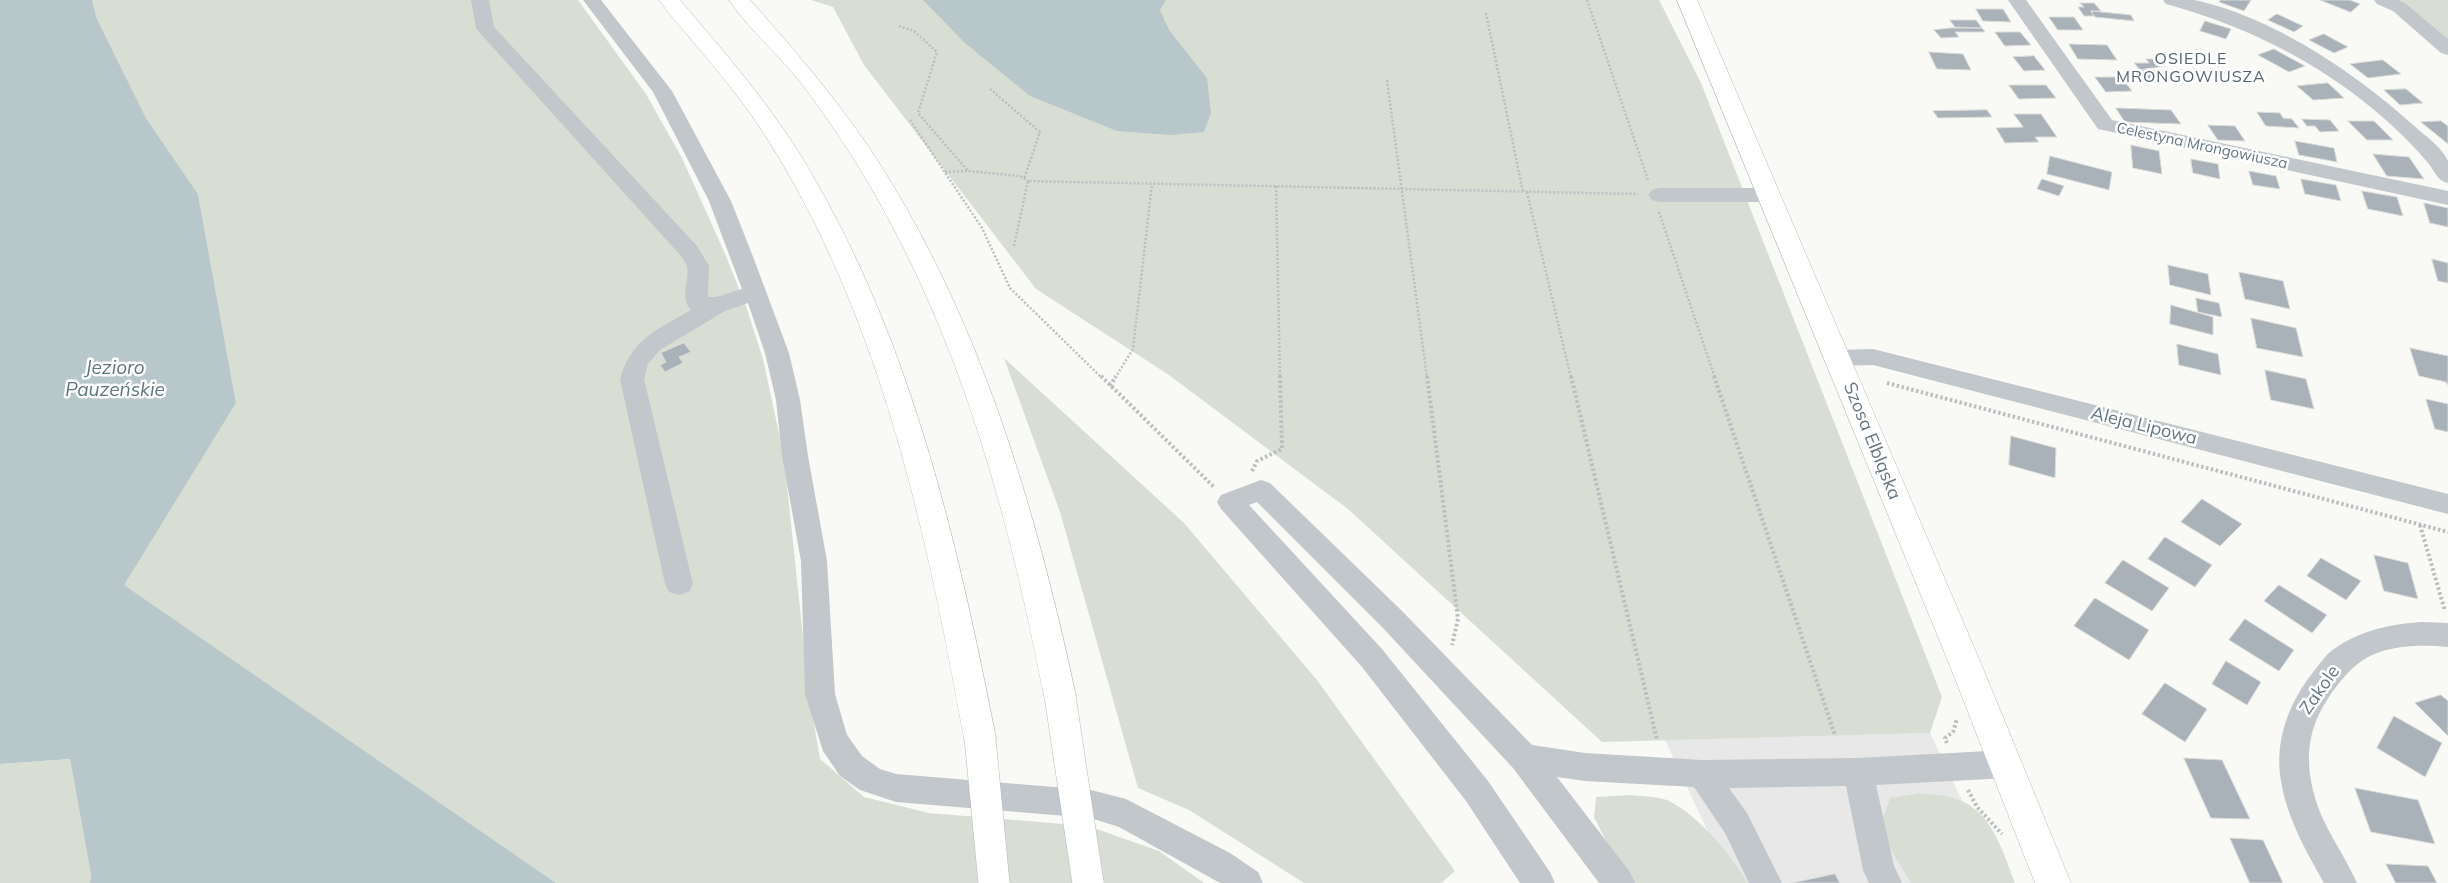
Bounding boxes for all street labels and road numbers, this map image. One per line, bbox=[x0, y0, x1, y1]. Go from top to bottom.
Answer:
street label: Celestyna Mrongowiusza bbox=[2115, 119, 2289, 173]
street label: Szosa Elbląska bbox=[1839, 379, 1905, 503]
street label: Aleja Lipowa bbox=[2089, 402, 2199, 450]
street label: Zakole bbox=[2295, 661, 2345, 719]

